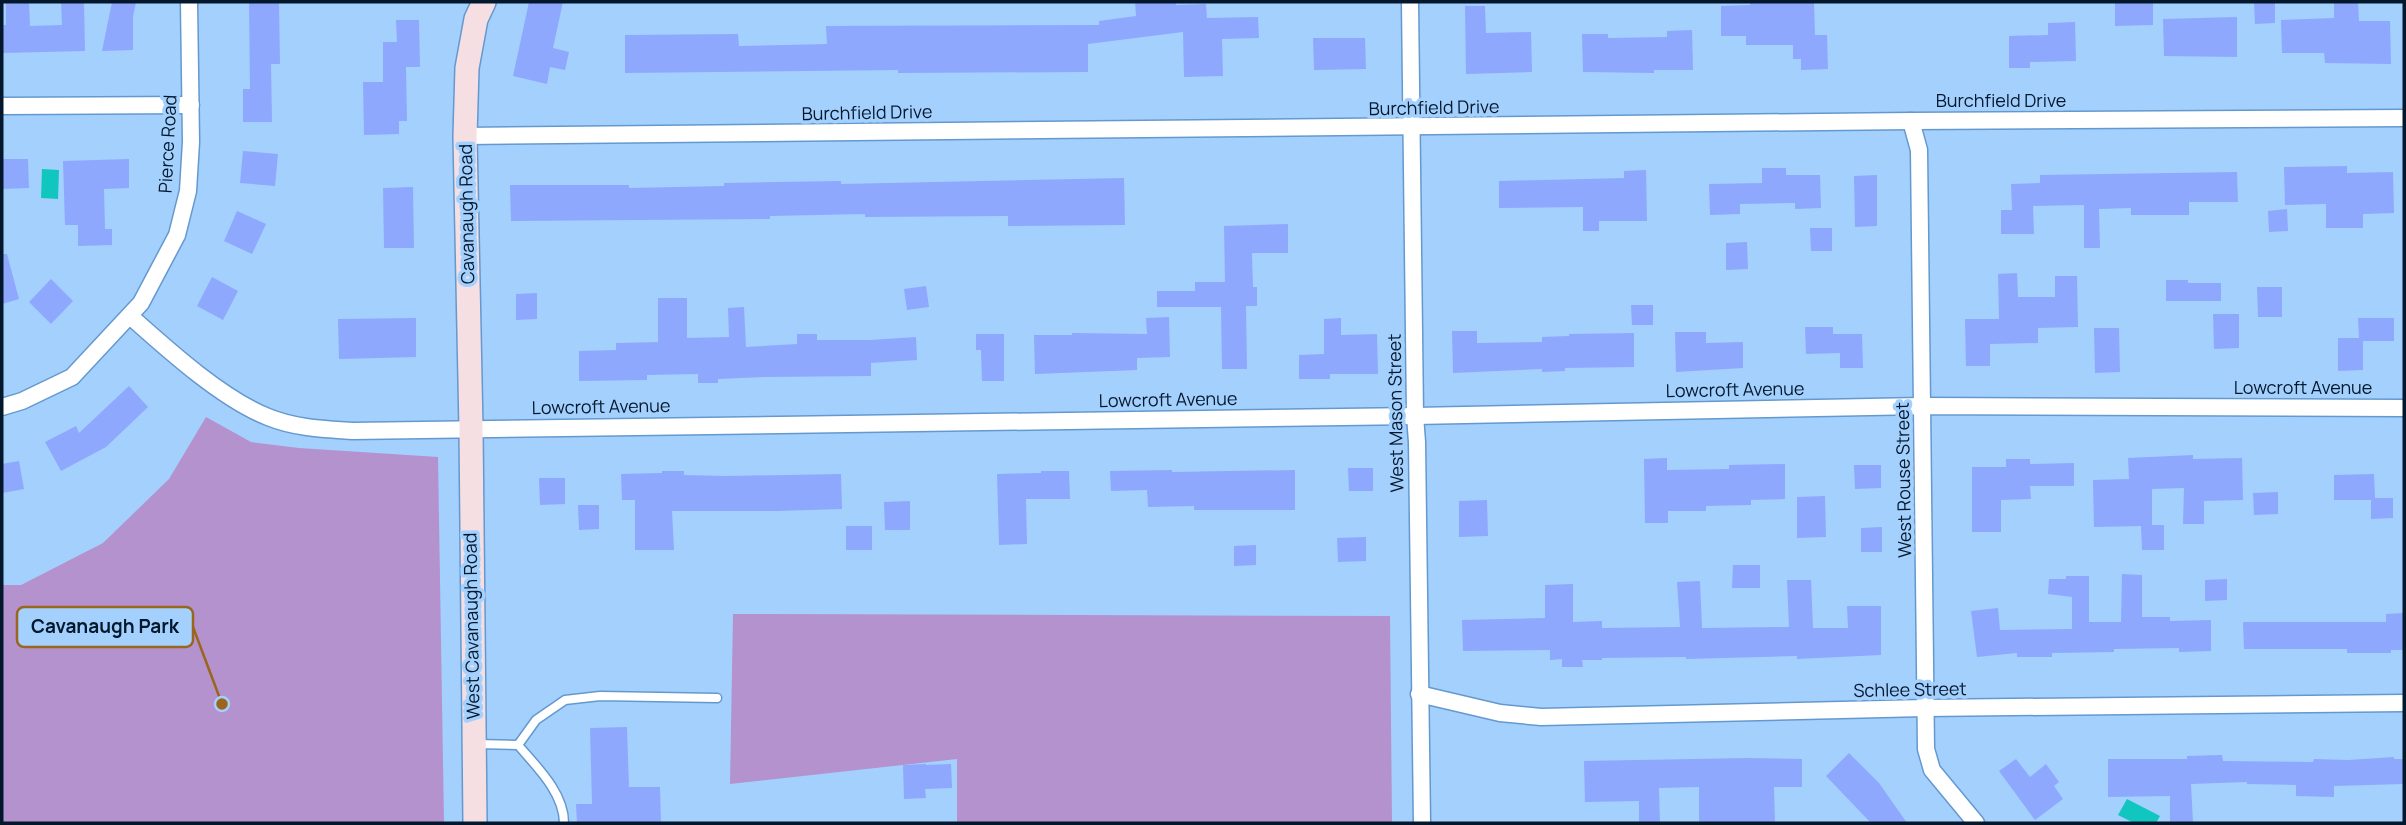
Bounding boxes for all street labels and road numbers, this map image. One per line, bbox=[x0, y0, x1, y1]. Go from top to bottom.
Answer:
street label: Burchfield Drive bbox=[1936, 88, 2066, 112]
street label: Pierce Road bbox=[152, 94, 182, 194]
street label: Burchfield Drive bbox=[1368, 94, 1499, 120]
street label: Burchfield Drive bbox=[801, 99, 932, 125]
street label: Cavanaugh Road bbox=[453, 144, 479, 284]
street label: West Mason Street bbox=[1382, 333, 1408, 493]
street label: Lowcroft Avenue bbox=[2234, 375, 2372, 399]
street label: Lowcroft Avenue bbox=[1665, 376, 1805, 402]
street label: Lowcroft Avenue bbox=[1098, 386, 1238, 412]
street label: Lowcroft Avenue bbox=[531, 393, 671, 419]
street label: West Rouse Street bbox=[1890, 402, 1916, 558]
street label: West Cavanaugh Road bbox=[457, 532, 485, 720]
street label: Schlee Street bbox=[1853, 676, 1967, 702]

